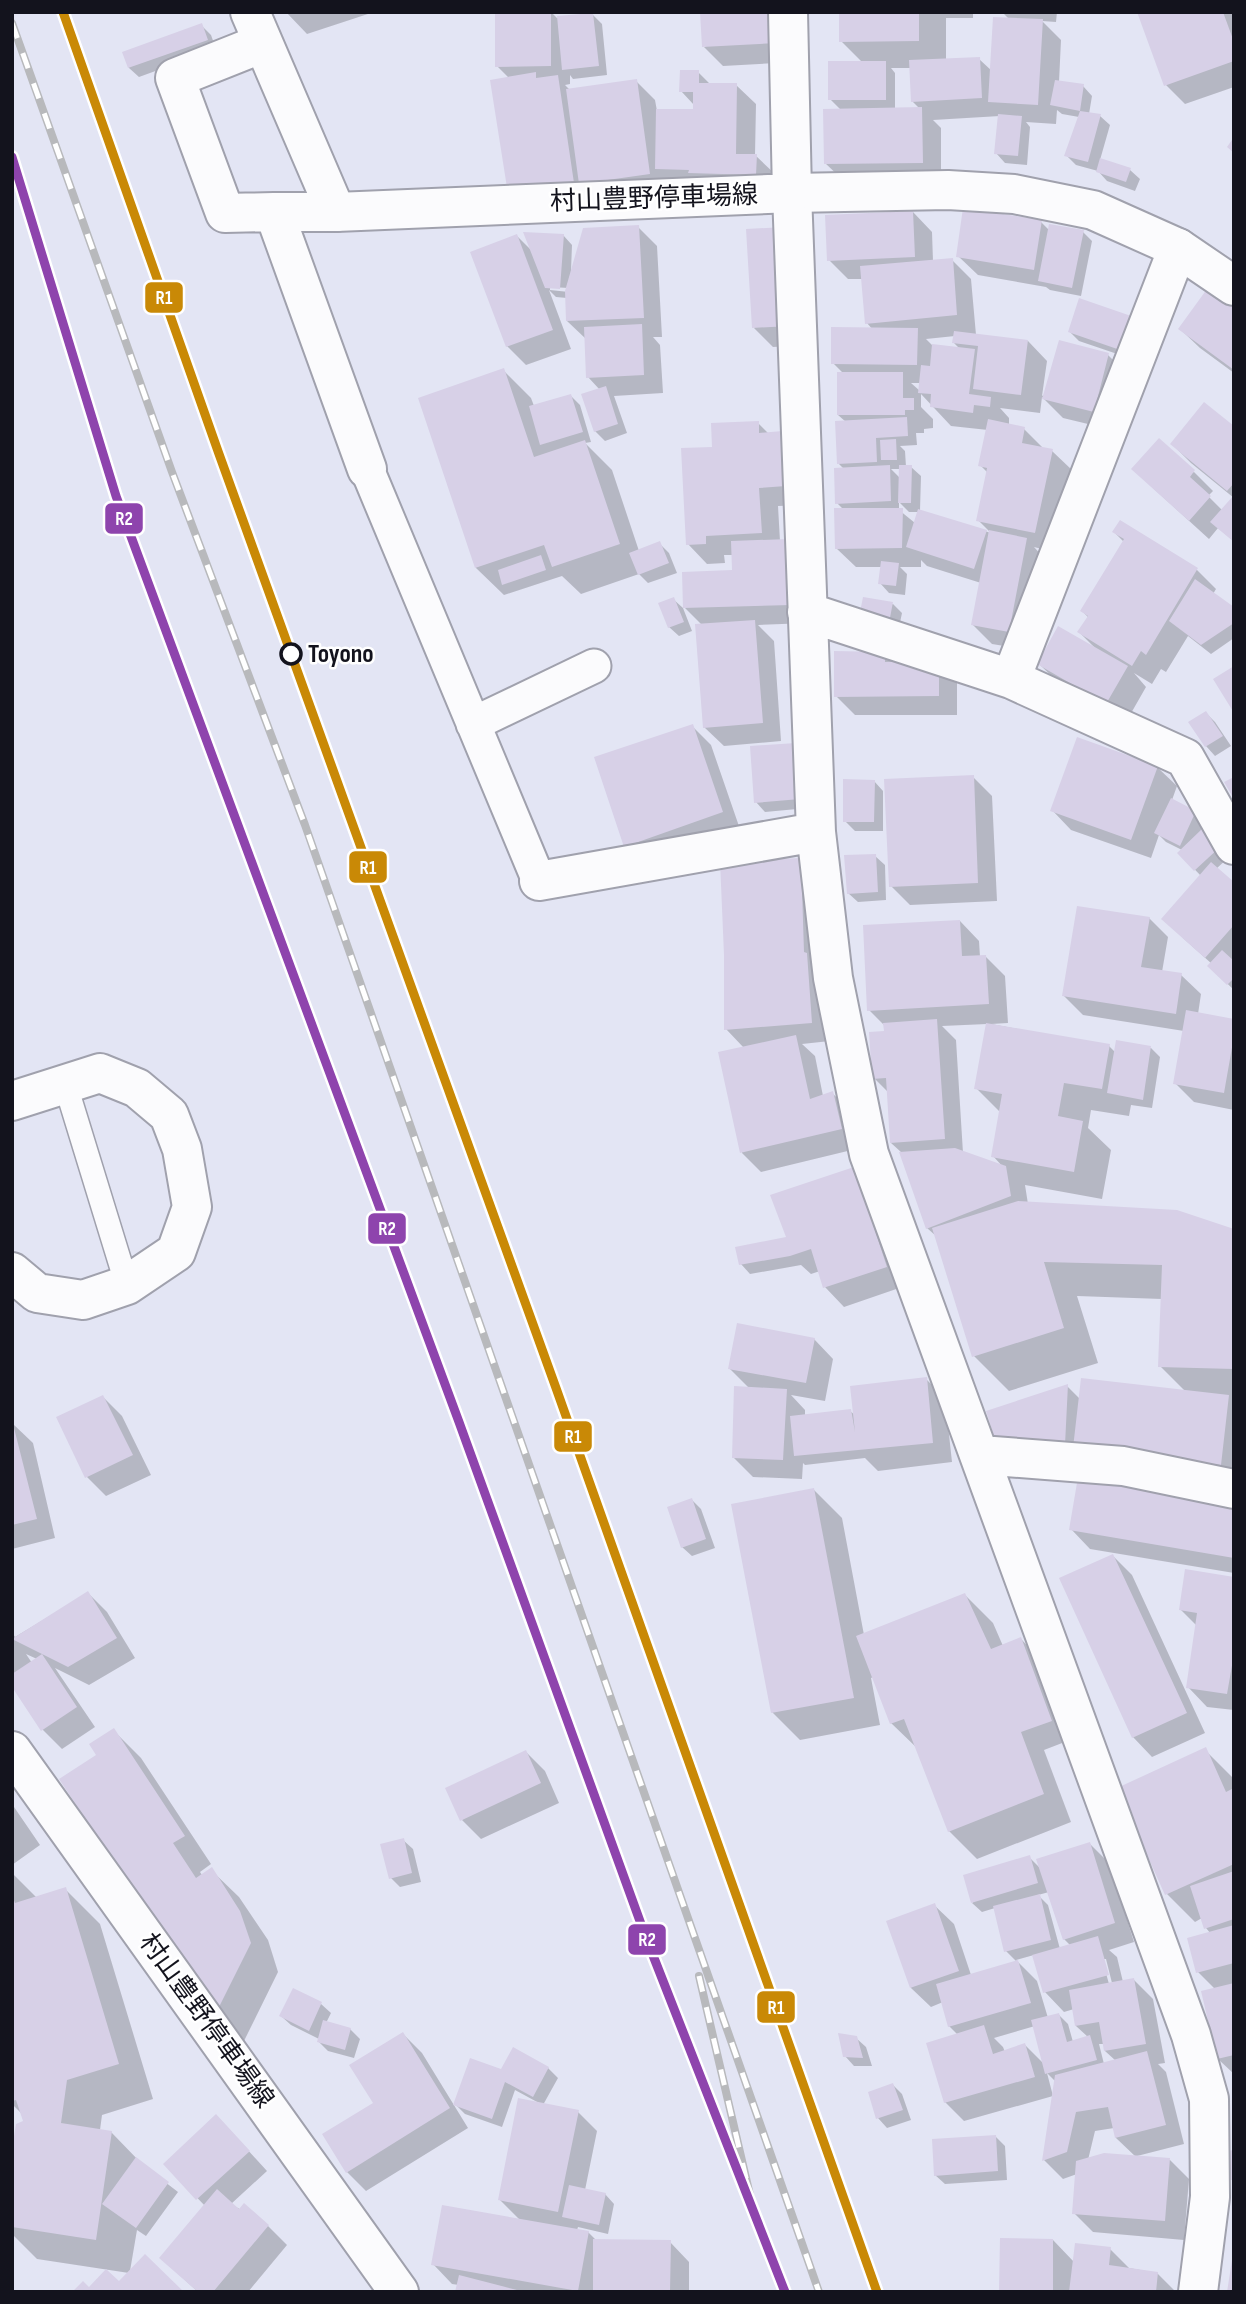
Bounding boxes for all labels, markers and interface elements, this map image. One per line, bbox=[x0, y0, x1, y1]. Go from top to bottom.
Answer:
street label: 村山豊野停車場線 bbox=[550, 180, 758, 218]
line badge: R1 bbox=[144, 281, 184, 314]
text: R1 bbox=[156, 287, 173, 310]
line badge: R2 bbox=[104, 502, 144, 535]
text: R2 bbox=[115, 508, 133, 531]
place label: Toyono bbox=[308, 639, 374, 670]
marker: Toyono bbox=[280, 643, 302, 665]
line badge: R1 bbox=[348, 850, 388, 884]
text: R1 bbox=[360, 857, 377, 880]
line badge: R2 bbox=[367, 1212, 407, 1245]
text: R2 bbox=[378, 1218, 396, 1241]
line badge: R1 bbox=[553, 1420, 593, 1453]
text: R1 bbox=[565, 1426, 582, 1449]
line badge: R2 bbox=[627, 1923, 667, 1956]
street label: 村山豊野停車場線 bbox=[132, 1928, 280, 2114]
text: R2 bbox=[638, 1929, 656, 1952]
line badge: R1 bbox=[756, 1990, 796, 2024]
text: R1 bbox=[768, 1997, 785, 2020]

